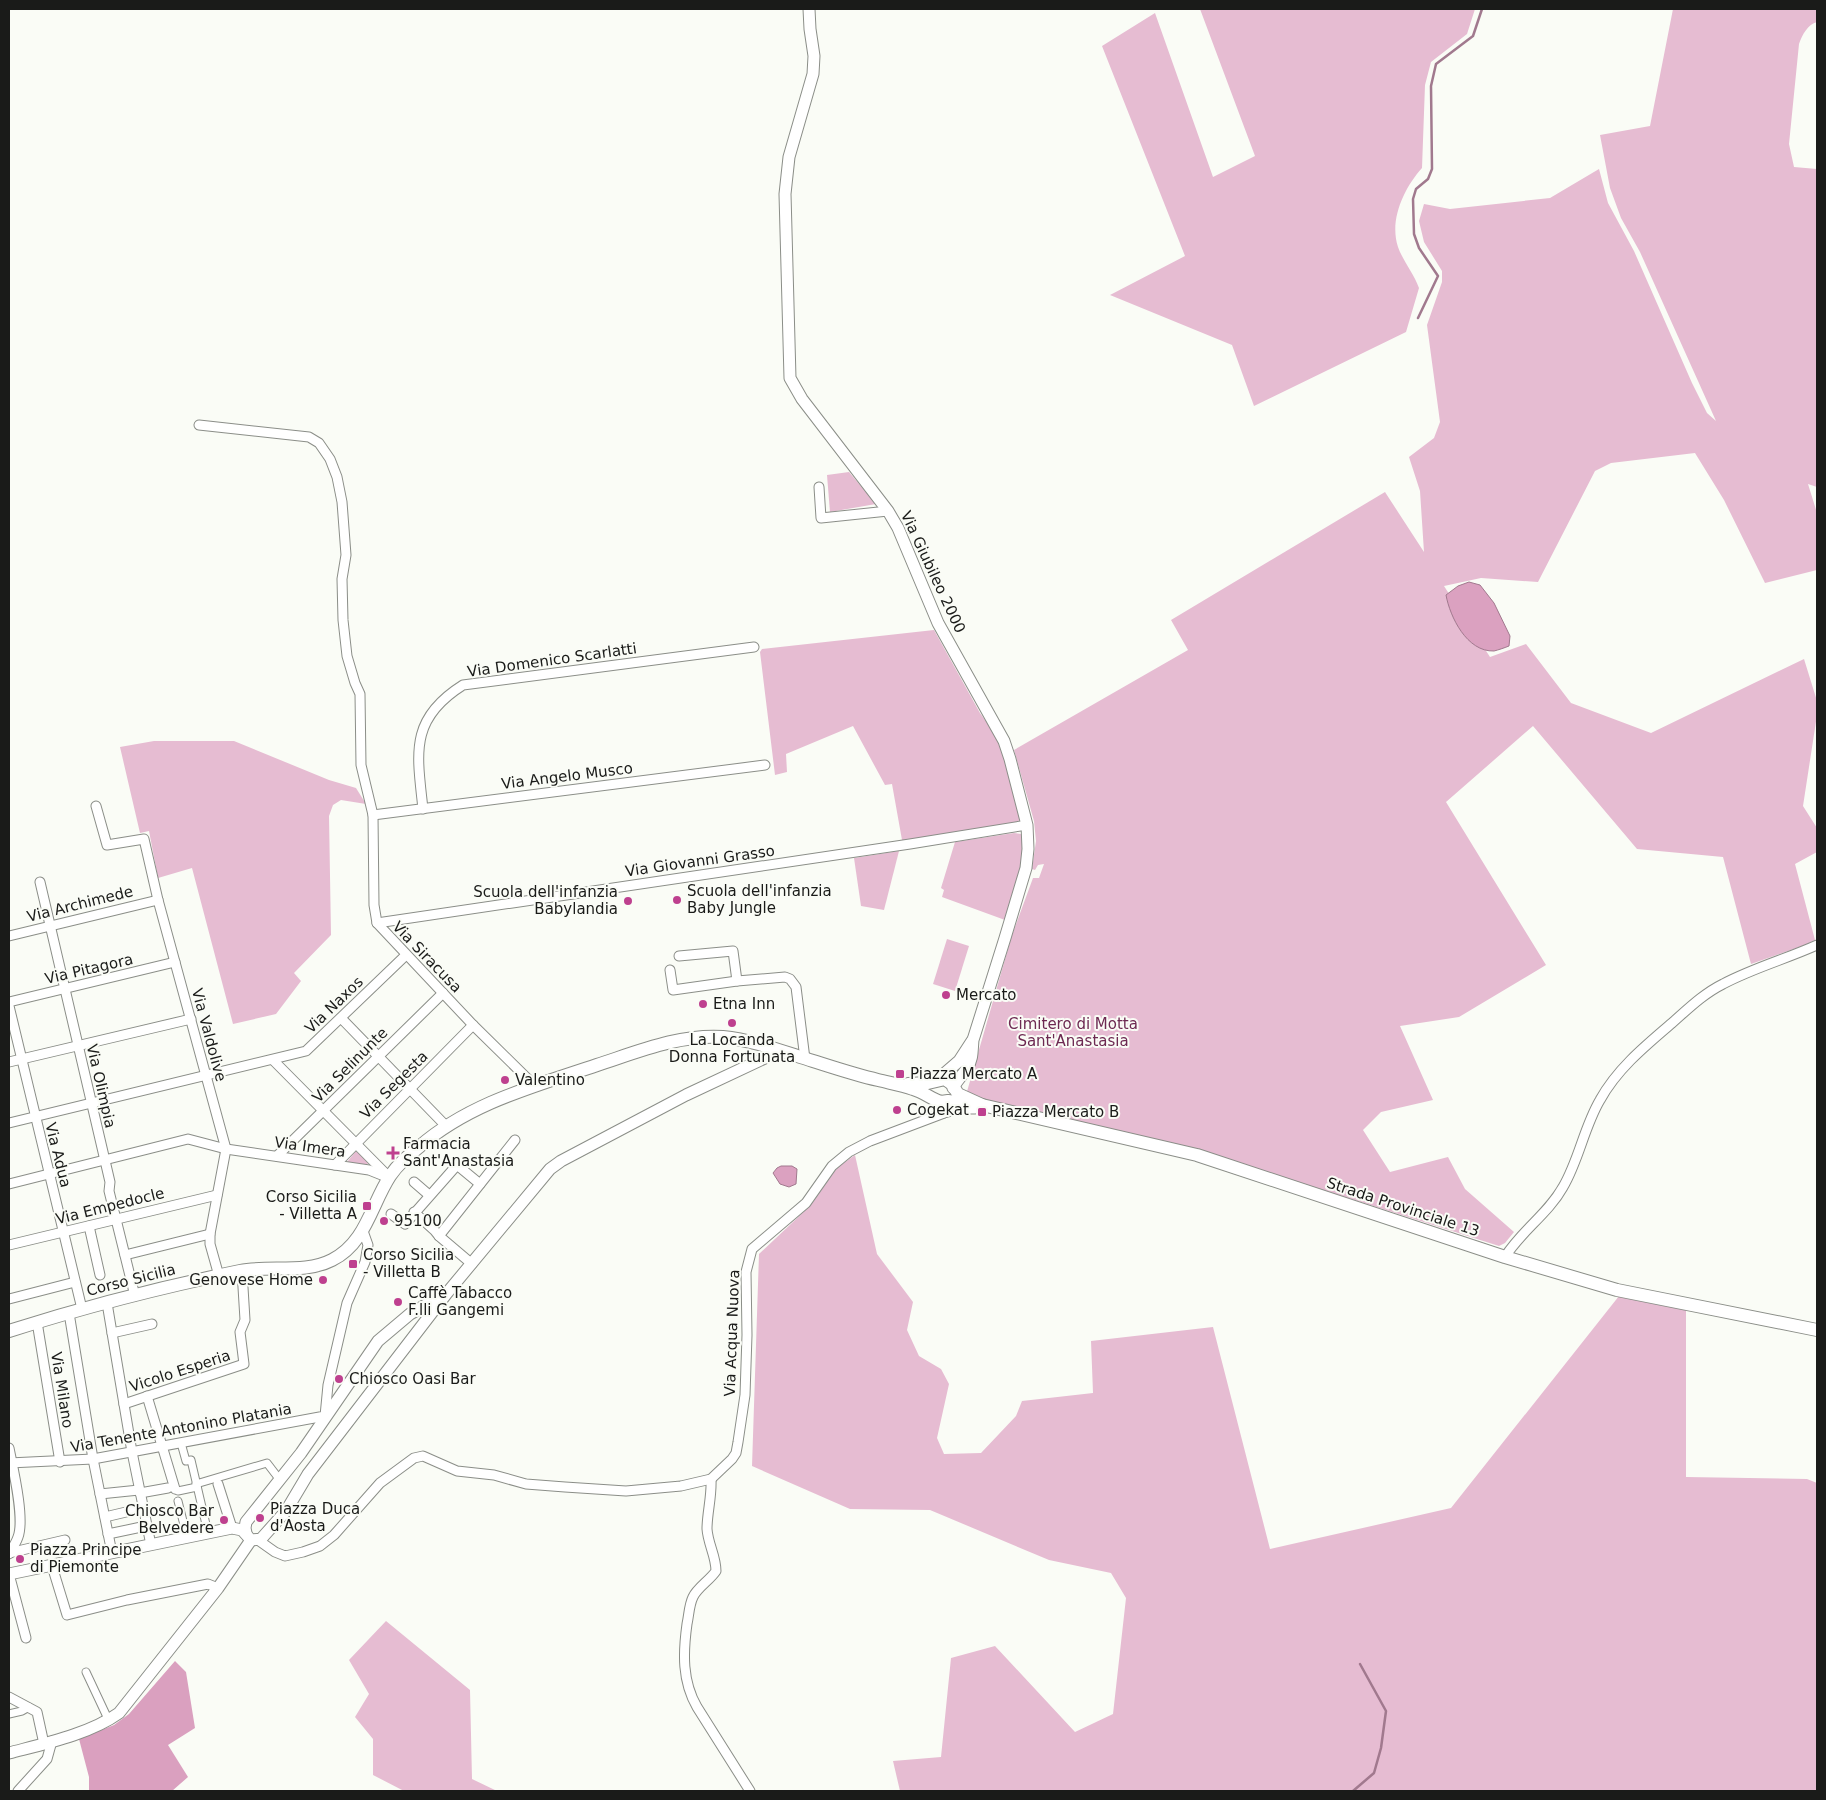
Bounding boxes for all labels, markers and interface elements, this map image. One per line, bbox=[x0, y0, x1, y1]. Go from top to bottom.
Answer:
street label: Via Giubileo 2000 bbox=[897, 508, 969, 636]
street label: Via Domenico Scarlatti bbox=[466, 639, 638, 681]
street label: Via Angelo Musco bbox=[500, 759, 634, 793]
street label: Via Giovanni Grasso bbox=[624, 842, 776, 880]
street label: Via Archimede bbox=[25, 882, 135, 926]
place label: Scuola dell'infanzia Baby Jungle bbox=[687, 882, 832, 917]
place label: Scuola dell'infanzia Babylandia bbox=[473, 883, 618, 918]
marker: Scuola dell'infanzia Baby Jungle bbox=[671, 894, 683, 906]
marker: Scuola dell'infanzia Babylandia bbox=[622, 895, 634, 907]
street label: Via Siracusa bbox=[389, 918, 465, 996]
street label: Via Pitagora bbox=[43, 950, 135, 988]
street label: Via Naxos bbox=[301, 973, 367, 1037]
street label: Via Valdolive bbox=[188, 986, 230, 1084]
place label: Mercato bbox=[956, 986, 1017, 1004]
marker: Mercato bbox=[940, 989, 952, 1001]
place label: Etna Inn bbox=[713, 995, 775, 1013]
marker: Etna Inn bbox=[697, 998, 709, 1010]
park label: Cimitero di Motta Sant'Anastasia bbox=[1008, 1015, 1138, 1050]
marker: La Locanda Donna Fortunata bbox=[726, 1017, 738, 1029]
street label: Via Selinunte bbox=[309, 1024, 391, 1106]
place label: La Locanda Donna Fortunata bbox=[669, 1031, 795, 1066]
street label: Via Olimpia bbox=[83, 1042, 119, 1130]
street label: Via Segesta bbox=[356, 1047, 432, 1123]
place label: Piazza Mercato A bbox=[910, 1065, 1038, 1083]
marker: Piazza Mercato A bbox=[894, 1068, 906, 1080]
place label: Valentino bbox=[515, 1071, 585, 1089]
marker: Valentino bbox=[499, 1074, 511, 1086]
place label: Cogekat bbox=[907, 1101, 969, 1119]
place label: Piazza Mercato B bbox=[992, 1103, 1119, 1121]
marker: Cogekat bbox=[891, 1104, 903, 1116]
marker: Piazza Mercato B bbox=[976, 1106, 988, 1118]
street label: Via Adua bbox=[41, 1121, 75, 1189]
street label: Via Imera bbox=[273, 1133, 347, 1161]
place label: Farmacia Sant'Anastasia bbox=[403, 1135, 514, 1170]
marker: Farmacia Sant'Anastasia bbox=[387, 1147, 399, 1159]
street label: Strada Provinciale 13 bbox=[1324, 1174, 1482, 1240]
street label: Via Empedocle bbox=[54, 1184, 166, 1228]
place label: Corso Sicilia - Villetta A bbox=[266, 1188, 358, 1223]
marker: Corso Sicilia - Villetta A bbox=[361, 1200, 373, 1212]
place label: 95100 bbox=[394, 1212, 442, 1230]
marker: 95100 bbox=[378, 1215, 390, 1227]
place label: Corso Sicilia - Villetta B bbox=[363, 1246, 454, 1281]
marker: Corso Sicilia - Villetta B bbox=[347, 1258, 359, 1270]
street label: Corso Sicilia bbox=[85, 1260, 177, 1300]
street label: Via Acqua Nuova bbox=[721, 1269, 743, 1397]
place label: Genovese Home bbox=[189, 1271, 313, 1289]
marker: Genovese Home bbox=[317, 1274, 329, 1286]
place label: Caffè Tabacco F.lli Gangemi bbox=[408, 1284, 512, 1319]
marker: Caffè Tabacco F.lli Gangemi bbox=[392, 1296, 404, 1308]
street label: Vicolo Esperia bbox=[127, 1346, 233, 1396]
street label: Via Milano bbox=[47, 1350, 77, 1430]
place label: Chiosco Oasi Bar bbox=[349, 1370, 477, 1388]
marker: Chiosco Oasi Bar bbox=[333, 1373, 345, 1385]
street label: Via Tenente Antonino Platania bbox=[69, 1400, 293, 1456]
place label: Piazza Duca d'Aosta bbox=[270, 1500, 360, 1535]
place label: Chiosco Bar Belvedere bbox=[125, 1502, 215, 1537]
marker: Piazza Duca d'Aosta bbox=[254, 1512, 266, 1524]
marker: Chiosco Bar Belvedere bbox=[218, 1514, 230, 1526]
place label: Piazza Principe di Piemonte bbox=[30, 1541, 142, 1576]
marker: Piazza Principe di Piemonte bbox=[14, 1553, 26, 1565]

